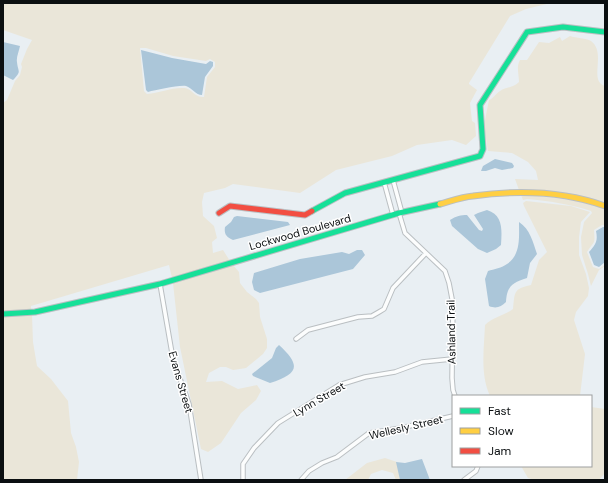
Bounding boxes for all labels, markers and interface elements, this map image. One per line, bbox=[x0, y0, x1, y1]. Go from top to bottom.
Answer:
street label: Lockwood Boulevard bbox=[248, 211, 353, 253]
street label: Ashland Trail bbox=[443, 300, 459, 364]
street label: Evans Street bbox=[165, 349, 197, 415]
street label: Lynn Street bbox=[290, 378, 348, 420]
legend bbox=[452, 395, 592, 467]
text: Fast bbox=[488, 403, 511, 419]
street label: Wellesly Street bbox=[368, 412, 444, 442]
text: Slow bbox=[488, 423, 514, 439]
text: Jam bbox=[488, 443, 511, 459]

